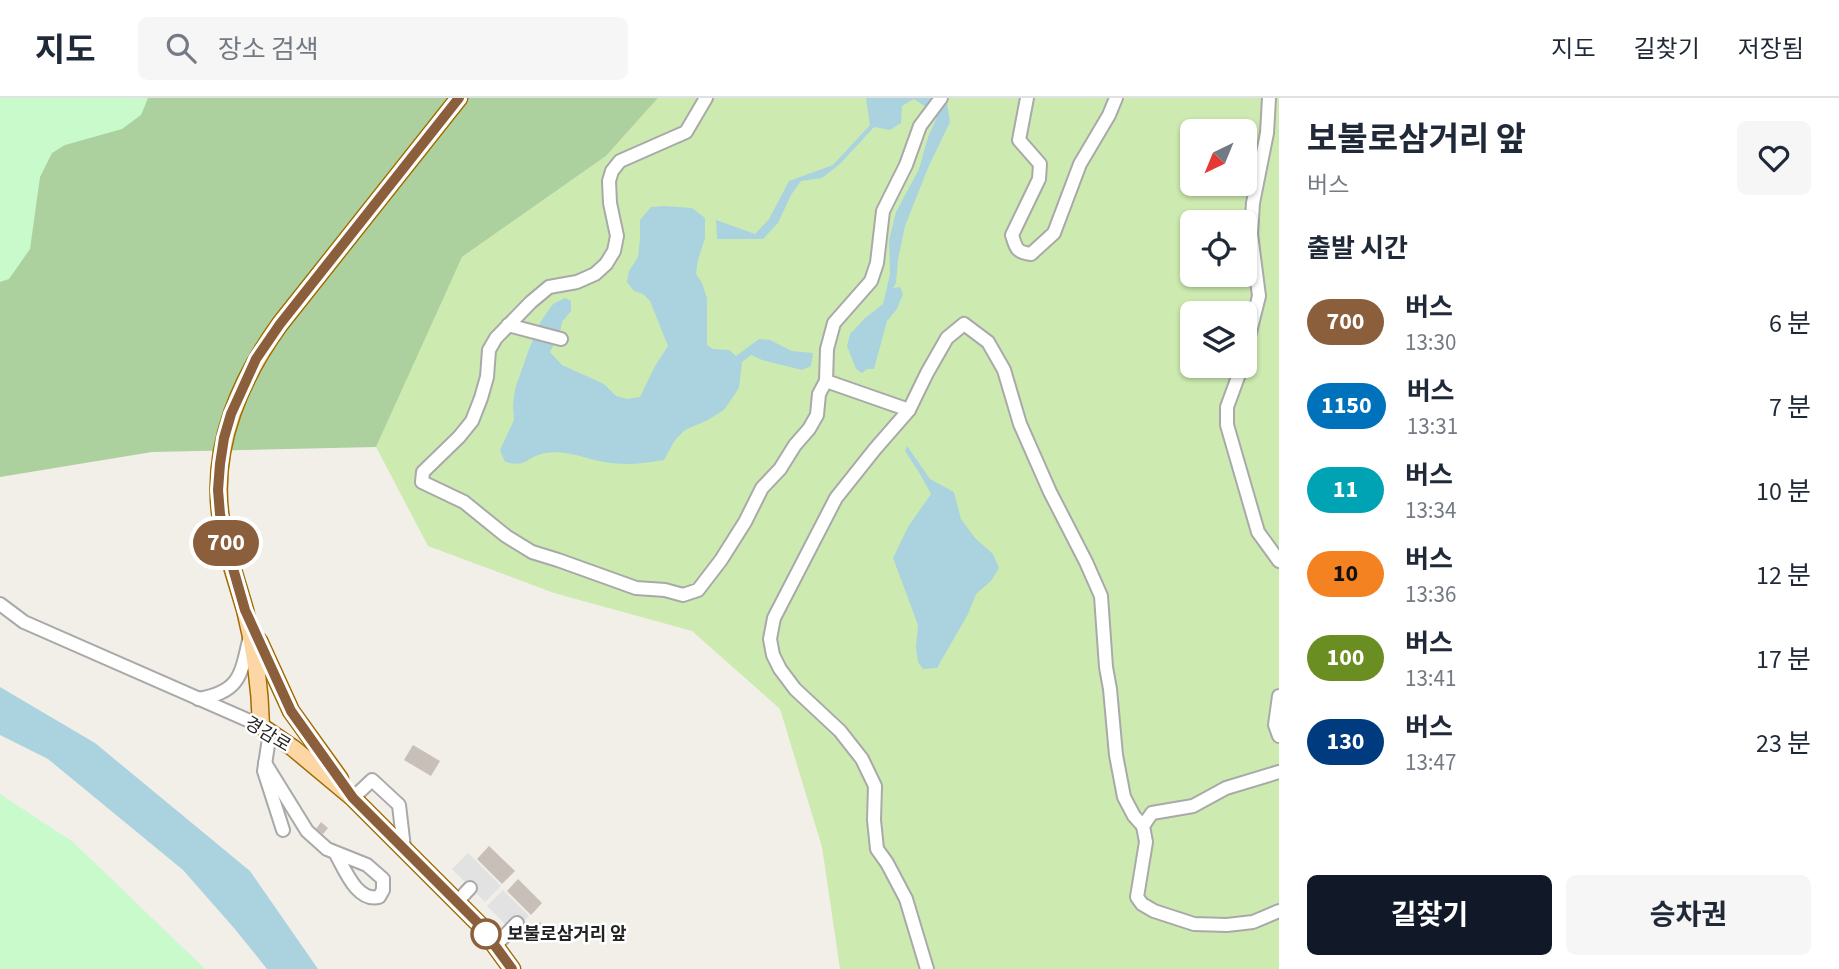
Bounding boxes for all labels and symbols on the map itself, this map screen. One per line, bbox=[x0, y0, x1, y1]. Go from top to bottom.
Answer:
north arrow bbox=[1180, 119, 1256, 196]
line badge: 700 bbox=[186, 520, 266, 566]
street label: 경감로 bbox=[240, 711, 295, 758]
marker: 보불로삼거리 앞 bbox=[471, 919, 501, 949]
place label: 보불로삼거리 앞 bbox=[507, 922, 627, 947]

